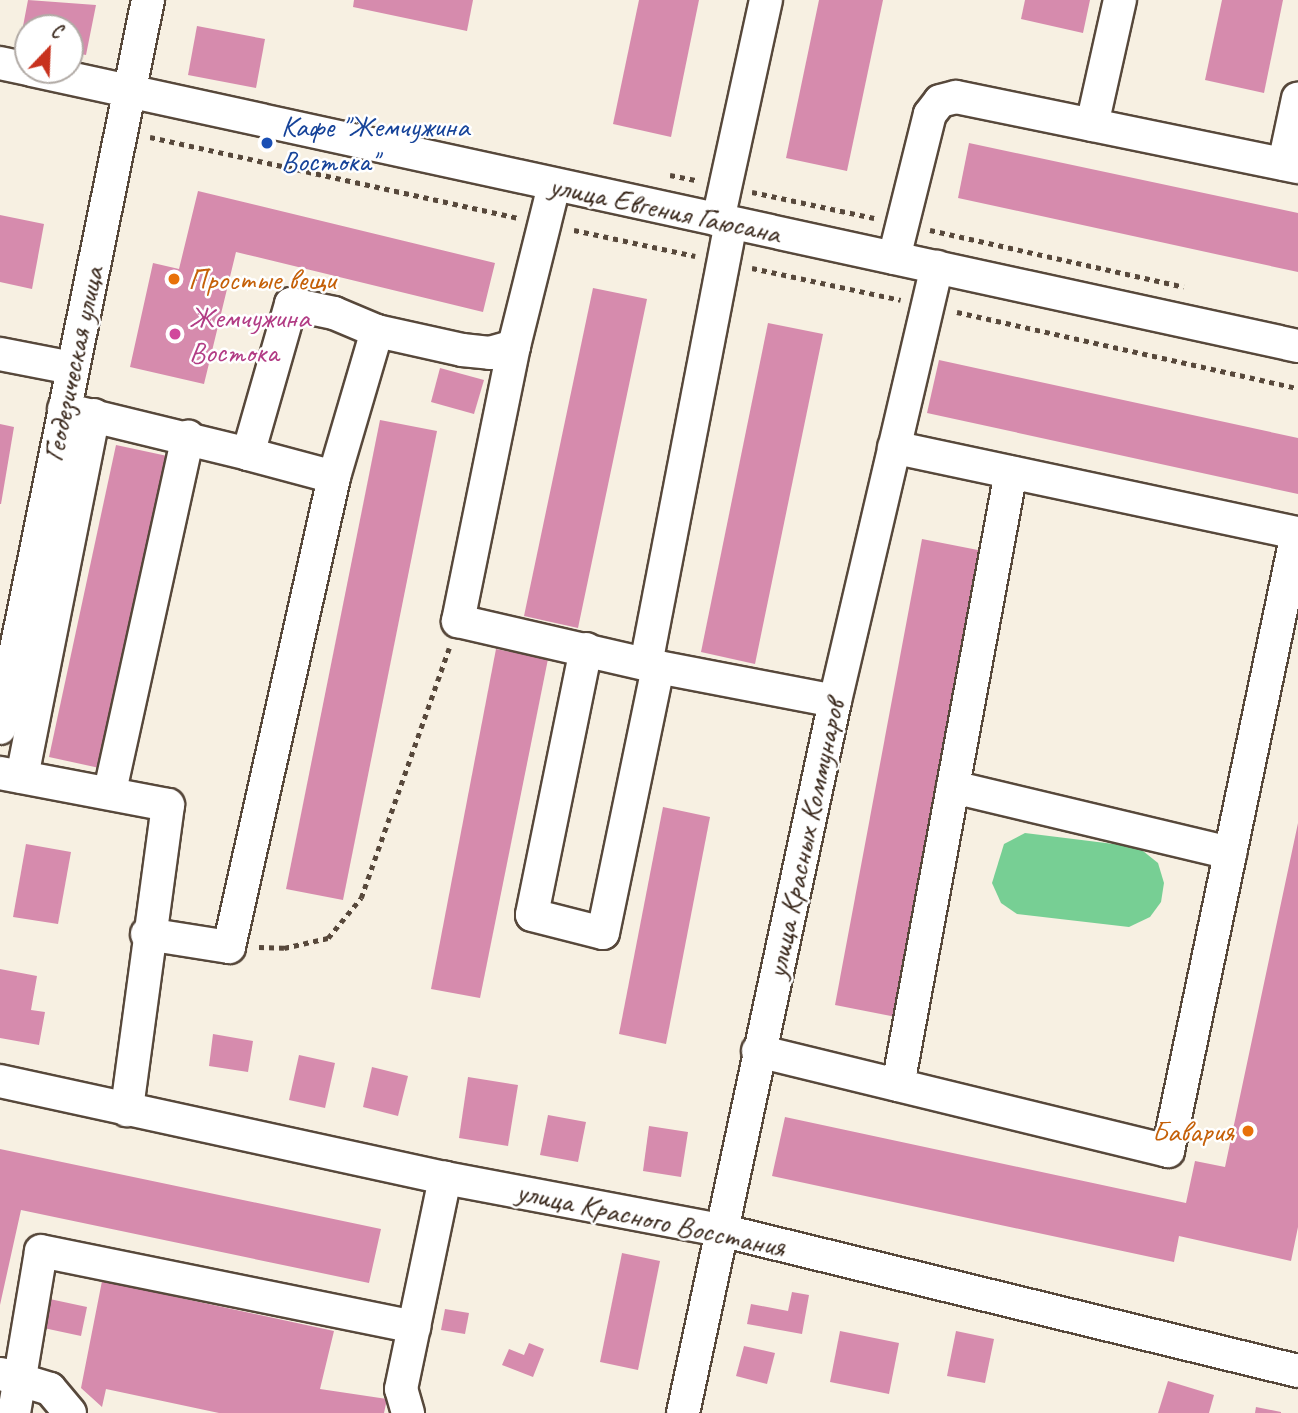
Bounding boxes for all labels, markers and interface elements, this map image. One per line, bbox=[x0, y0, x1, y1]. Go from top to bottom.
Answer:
north arrow bbox=[14, 14, 84, 84]
text: С bbox=[47, 19, 65, 44]
place label: Кафе "Жемчужина Востока" bbox=[281, 108, 469, 178]
marker: Кафе "Жемчужина Востока" bbox=[259, 135, 275, 151]
street label: улица Евгения Гаюсана bbox=[546, 167, 784, 251]
place label: Простые вещи bbox=[188, 261, 338, 297]
street label: Геодезическая улица bbox=[35, 263, 111, 465]
marker: Простые вещи bbox=[166, 271, 182, 287]
place label: Жемчужина Востока bbox=[189, 299, 310, 370]
marker: Жемчужина Востока bbox=[167, 326, 183, 342]
street label: улица Красных Коммунаров bbox=[758, 697, 852, 981]
place label: Бавария bbox=[1152, 1113, 1234, 1149]
marker: Бавария bbox=[1240, 1123, 1256, 1139]
street label: улица Красного Восстания bbox=[513, 1173, 789, 1265]

